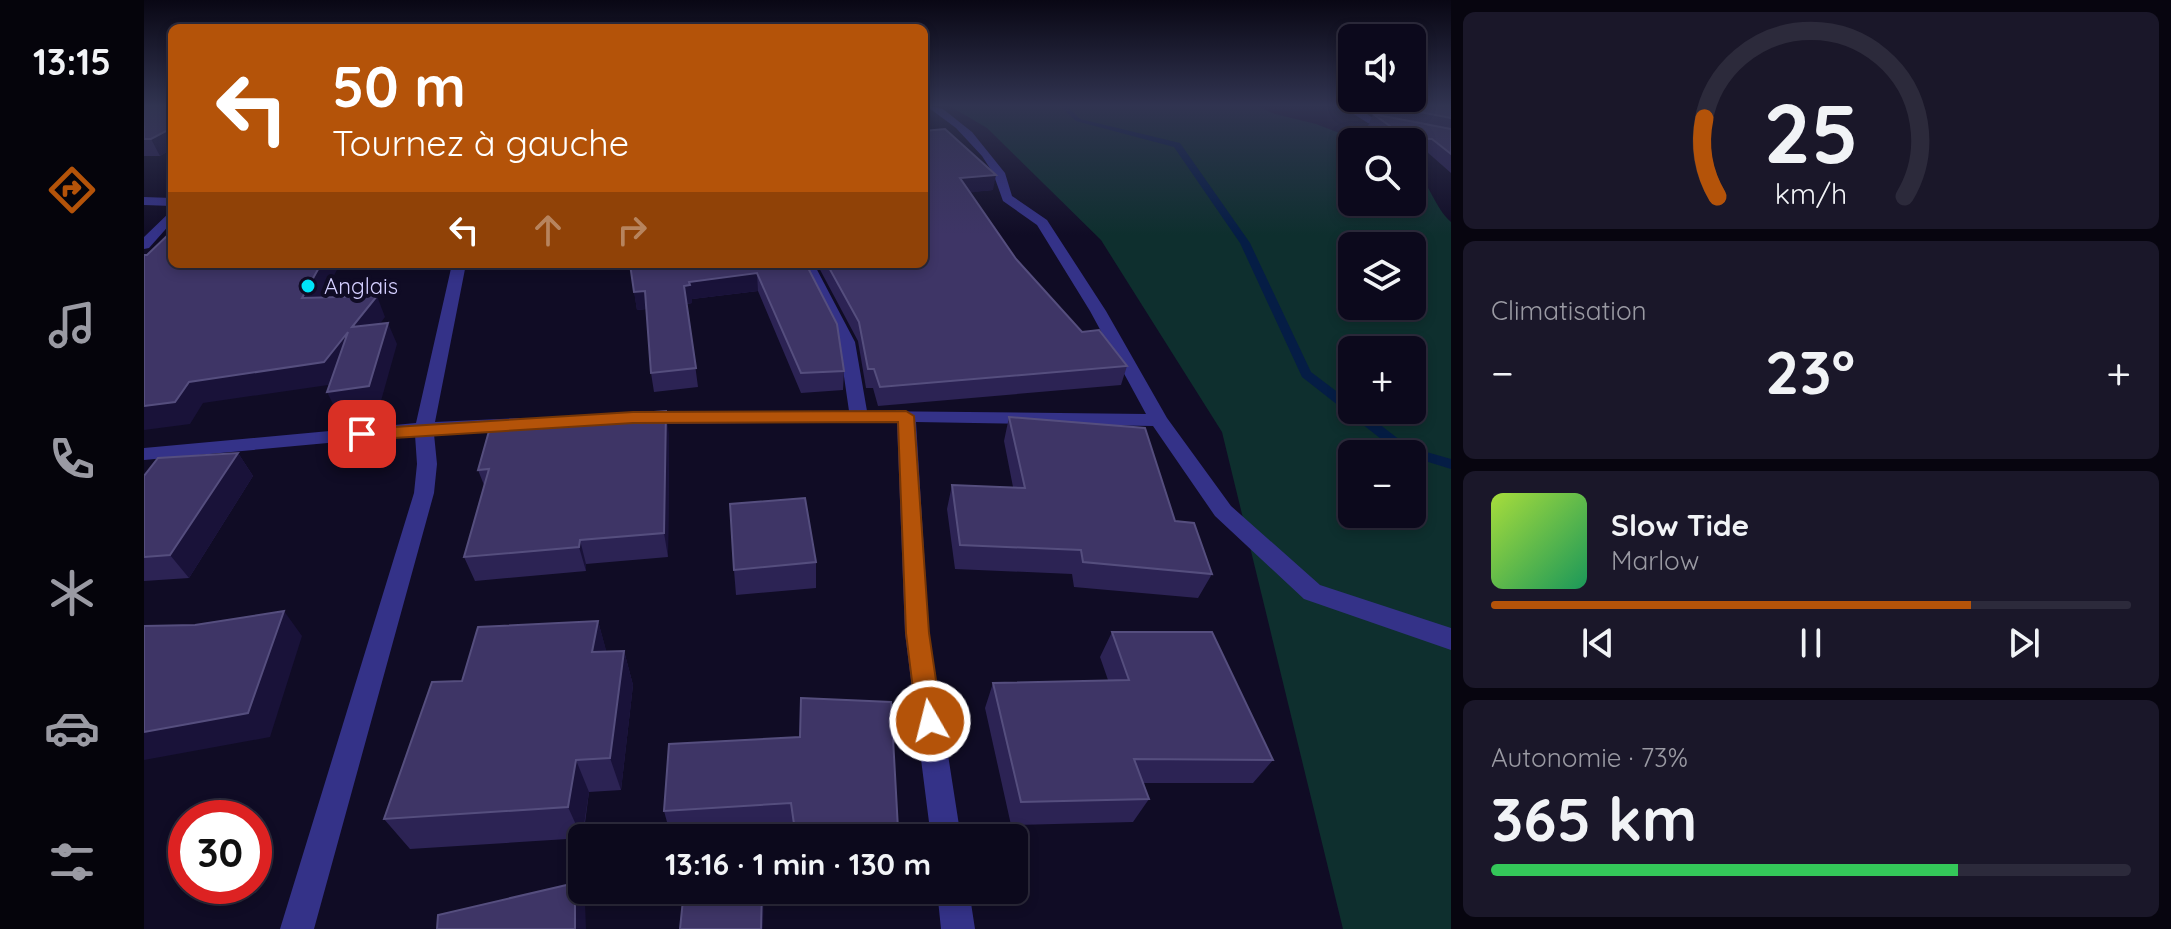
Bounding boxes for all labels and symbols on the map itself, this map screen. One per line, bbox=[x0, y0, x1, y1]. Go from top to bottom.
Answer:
place label: Anglais bbox=[324, 272, 398, 300]
marker: Anglais bbox=[299, 277, 317, 295]
pin bbox=[328, 400, 396, 468]
position arrow bbox=[888, 679, 972, 763]
speed limit sign: 30 bbox=[168, 800, 272, 904]

